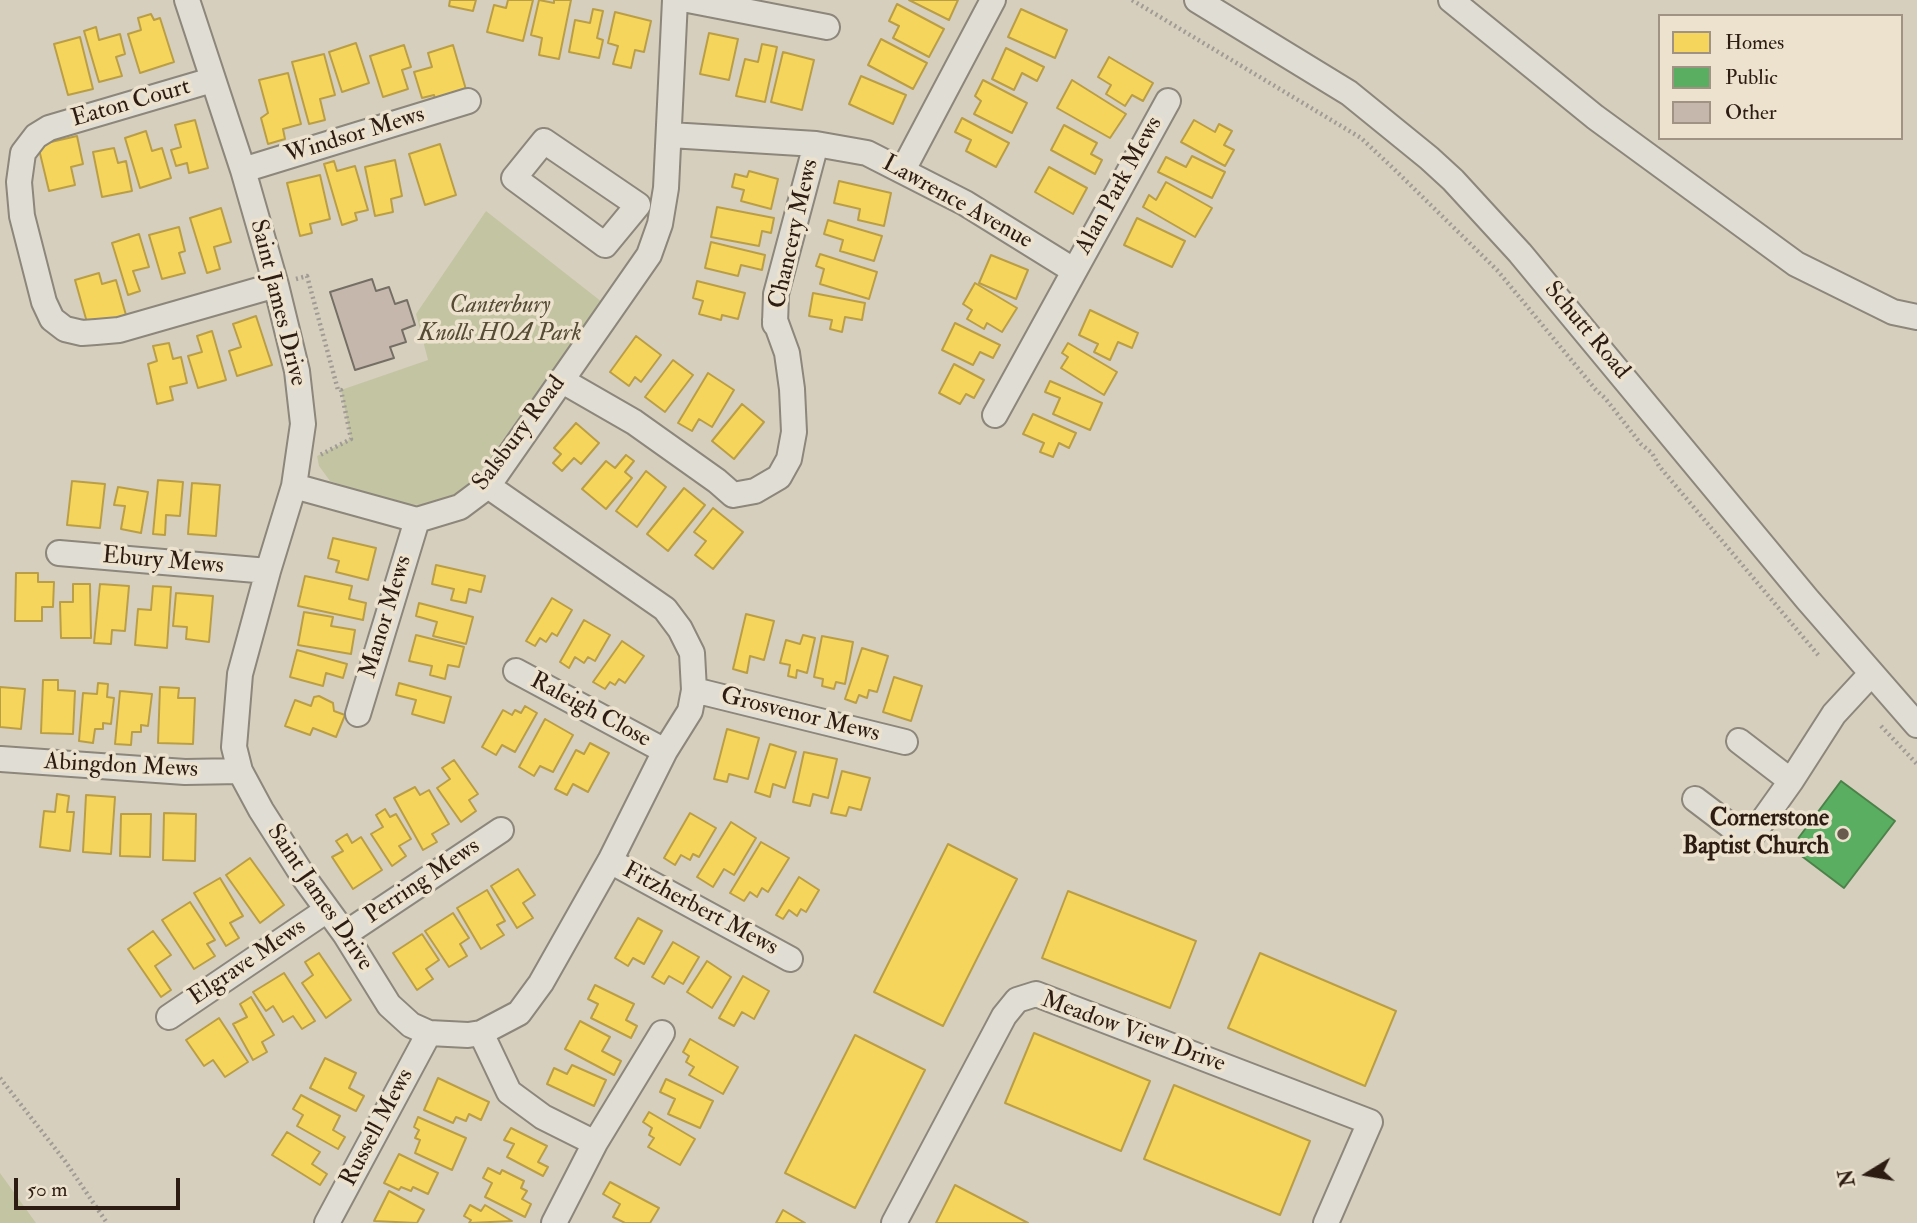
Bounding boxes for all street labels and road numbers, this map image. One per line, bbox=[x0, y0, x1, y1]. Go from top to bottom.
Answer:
street label: Eaton Court bbox=[68, 73, 194, 135]
street label: Windsor Mews bbox=[282, 101, 428, 171]
street label: Alan Park Mews bbox=[1070, 112, 1170, 260]
street label: Lawrence Avenue bbox=[877, 150, 1037, 256]
street label: Chancery Mews bbox=[764, 156, 826, 312]
street label: Saint James Drive bbox=[242, 217, 312, 389]
street label: Schutt Road bbox=[1537, 276, 1635, 386]
street label: Salsbury Road bbox=[467, 371, 573, 497]
street label: Ebury Mews bbox=[101, 542, 225, 582]
street label: Manor Mews bbox=[355, 552, 419, 682]
street label: Raleigh Close bbox=[525, 667, 655, 755]
street label: Grosvenor Mews bbox=[718, 682, 882, 750]
street label: Abingdon Mews bbox=[43, 749, 199, 785]
street label: Saint James Drive bbox=[259, 819, 379, 977]
street label: Perring Mews bbox=[360, 833, 486, 931]
street label: Fitzherbert Mews bbox=[618, 857, 782, 963]
street label: Elgrave Mews bbox=[184, 913, 312, 1013]
street label: Meadow View Drive bbox=[1037, 986, 1229, 1080]
street label: Russell Mews bbox=[335, 1064, 421, 1192]

